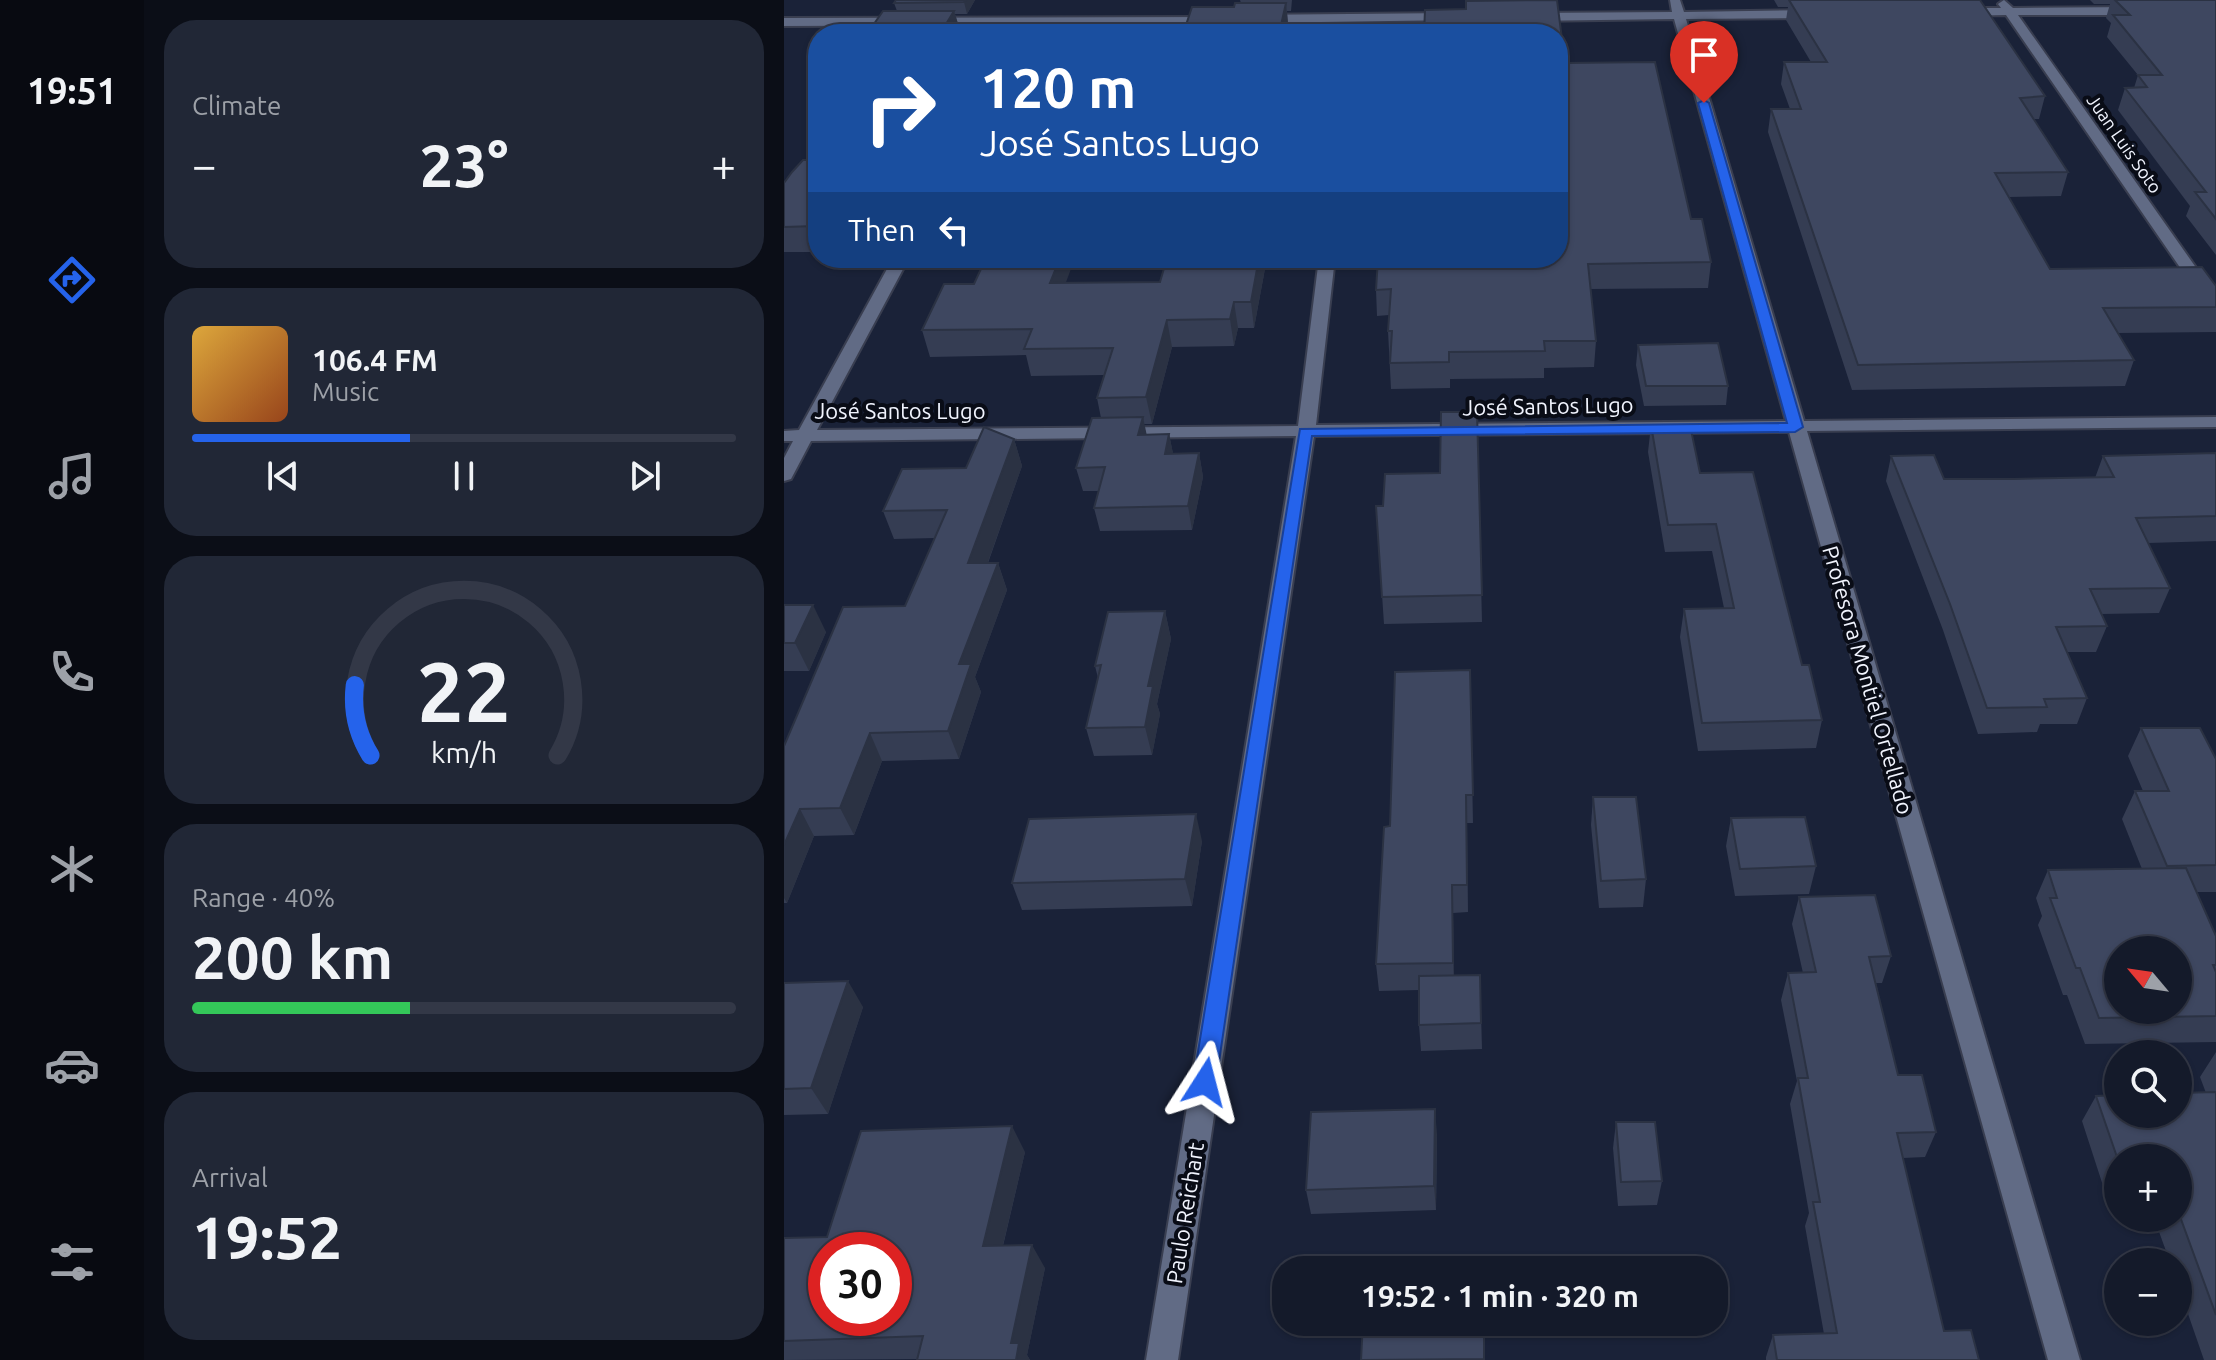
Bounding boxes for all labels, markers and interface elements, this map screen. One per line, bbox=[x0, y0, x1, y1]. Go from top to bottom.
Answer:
pin bbox=[1670, 21, 1738, 103]
icon: arrive bbox=[1682, 33, 1726, 77]
icon: right bbox=[848, 56, 952, 160]
text: 120 m bbox=[980, 56, 1136, 119]
text: 19:51 bbox=[27, 70, 117, 111]
street label: Juan Luis Soto bbox=[2083, 90, 2166, 197]
text: Climate bbox=[192, 91, 281, 120]
text: José Santos Lugo bbox=[980, 122, 1260, 163]
text: 23° bbox=[420, 131, 508, 198]
text: − bbox=[192, 140, 217, 189]
text: + bbox=[711, 140, 736, 189]
icon: left bbox=[932, 208, 976, 252]
text: Then bbox=[848, 213, 916, 247]
icon: directions bbox=[44, 252, 100, 308]
text: 106.4 FM bbox=[312, 343, 438, 377]
text: Music bbox=[312, 377, 379, 406]
street label: José Santos Lugo bbox=[1462, 392, 1634, 419]
street label: José Santos Lugo bbox=[814, 398, 986, 423]
icon: music bbox=[44, 448, 100, 504]
icon: previous bbox=[261, 454, 305, 498]
icon: pause bbox=[442, 454, 486, 498]
icon: next bbox=[623, 454, 667, 498]
street label: Profesora Montiel Ortellado bbox=[1818, 543, 1919, 817]
icon: phone bbox=[44, 644, 100, 700]
text: 22 bbox=[417, 644, 511, 738]
text: km/h bbox=[431, 736, 497, 768]
icon: climate bbox=[44, 841, 100, 897]
text: Range · 40% bbox=[192, 883, 335, 912]
text: 200 km bbox=[192, 923, 393, 990]
north arrow bbox=[2104, 936, 2192, 1024]
map controls bbox=[2104, 936, 2192, 1336]
icon: car bbox=[44, 1037, 100, 1093]
position arrow bbox=[1163, 1040, 1247, 1124]
button: search bbox=[2104, 1040, 2192, 1128]
street label: Paulo Reichart bbox=[1161, 1140, 1208, 1285]
button: + bbox=[2104, 1144, 2192, 1232]
text: Arrival bbox=[192, 1163, 268, 1192]
text: 19:52 bbox=[192, 1203, 342, 1270]
speed limit sign: 30 bbox=[808, 1232, 912, 1336]
icon: filters bbox=[44, 1234, 100, 1290]
button: − bbox=[2104, 1248, 2192, 1336]
text: 19:52 · 1 min · 320 m bbox=[1361, 1279, 1639, 1313]

